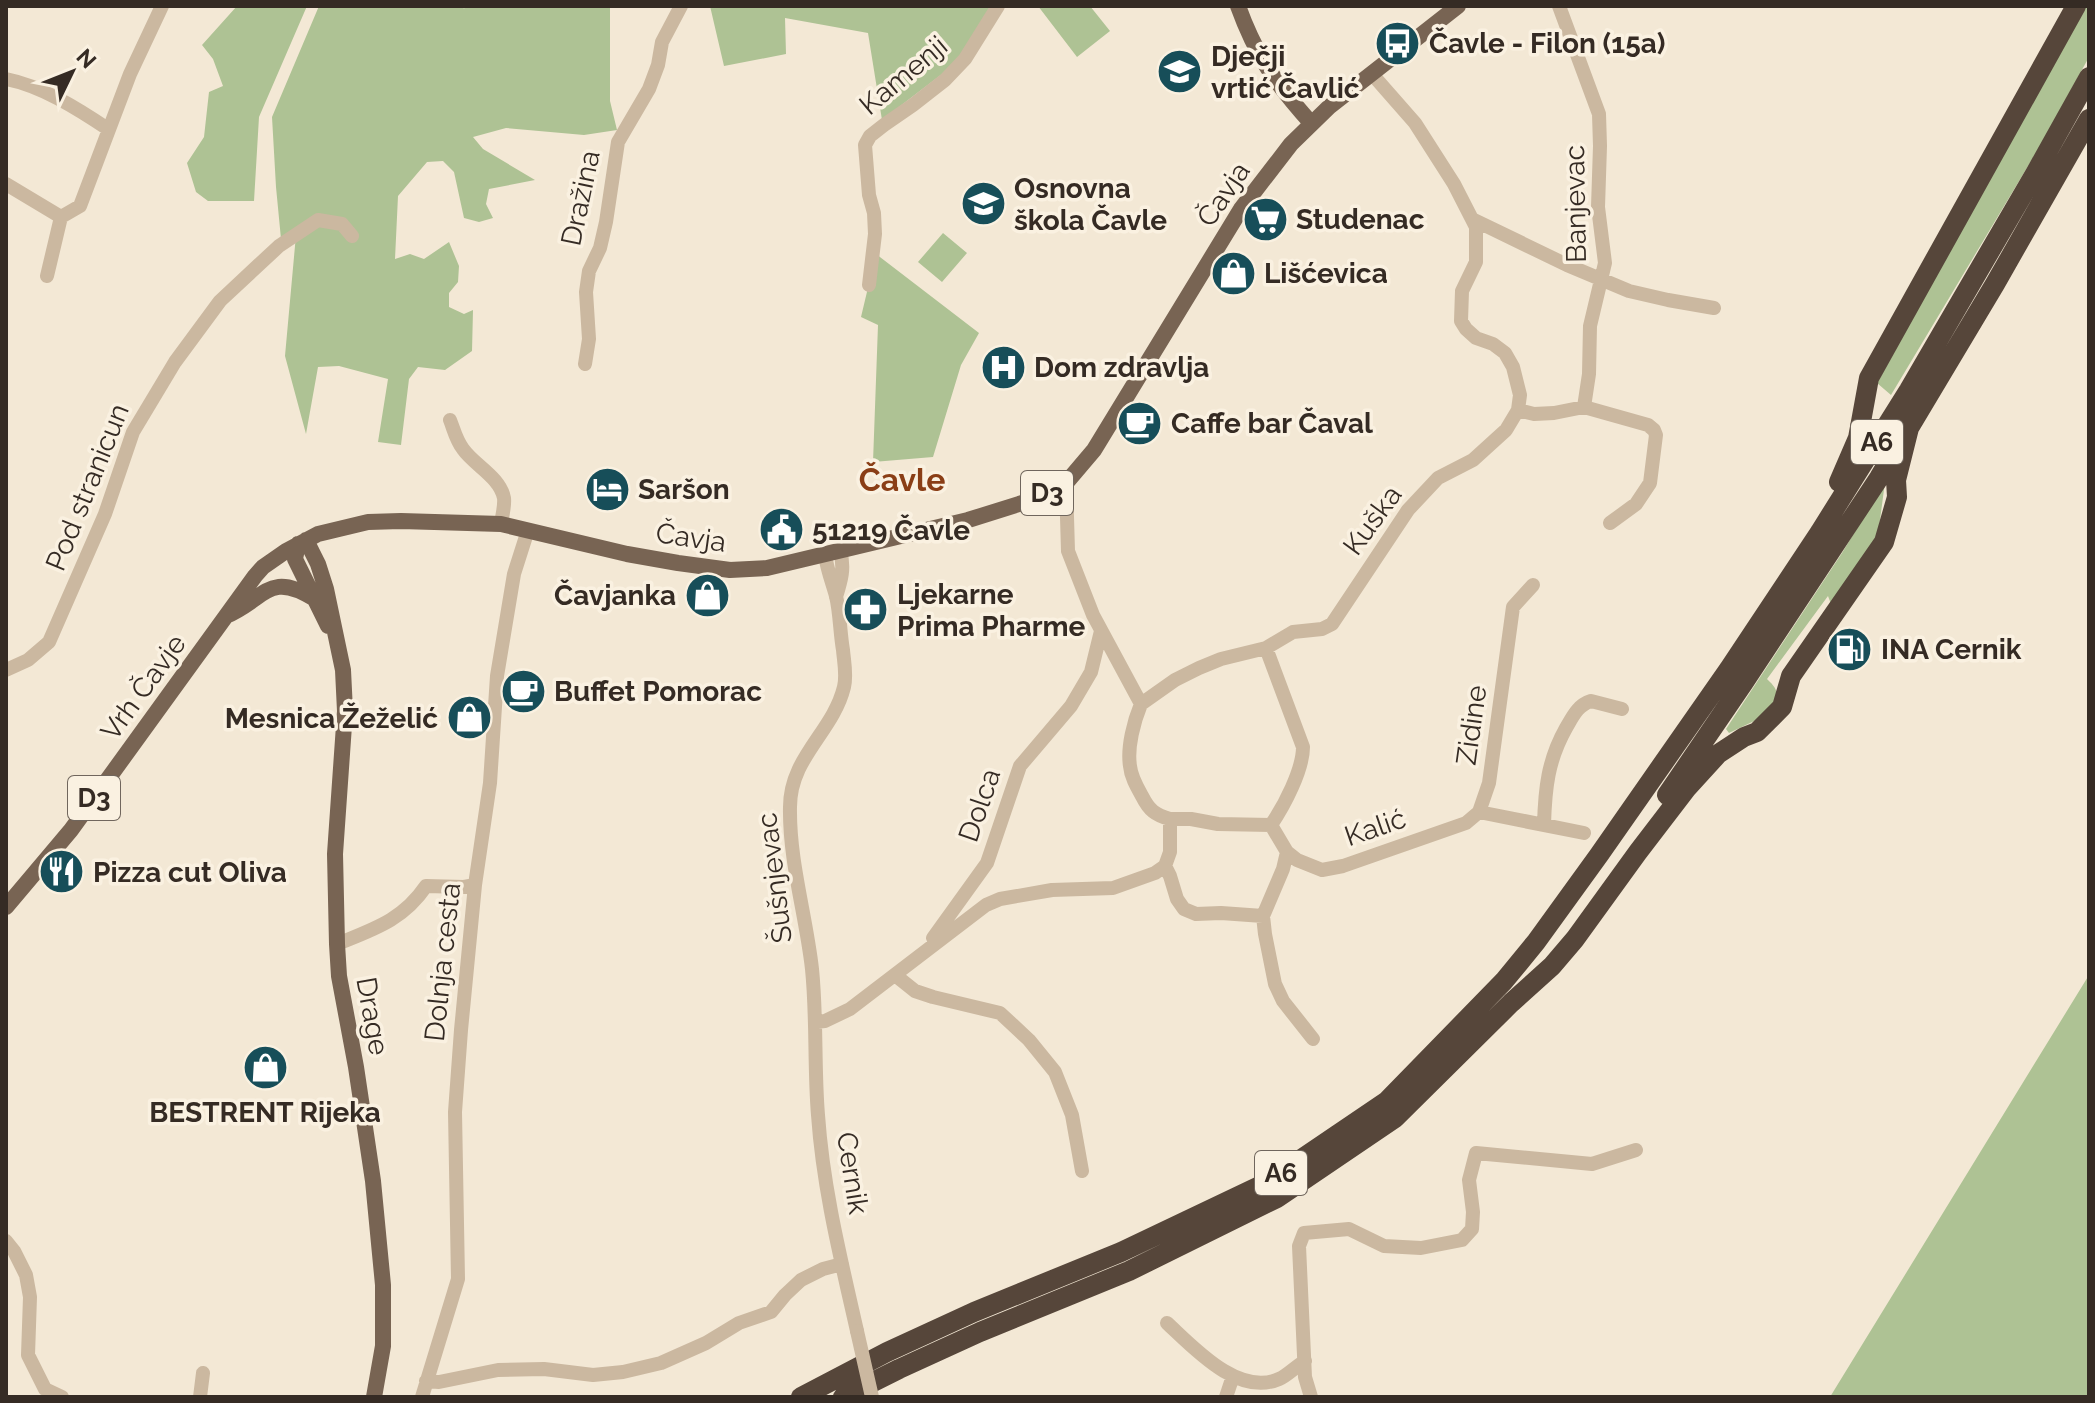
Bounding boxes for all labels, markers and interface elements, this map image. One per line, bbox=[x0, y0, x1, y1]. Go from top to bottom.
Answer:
bus stop icon: Čavle - Filon (15a) bbox=[1374, 19, 1422, 67]
place label: Čavle - Filon (15a) bbox=[1429, 27, 1665, 60]
street label: Kamenji bbox=[853, 29, 954, 122]
north arrow bbox=[32, 32, 112, 112]
place label: Dječji vrtić Čavlić bbox=[1211, 40, 1360, 105]
text: N bbox=[71, 43, 102, 73]
school or university icon: Dječji vrtić Čavlić bbox=[1156, 48, 1204, 96]
street label: Banjevac bbox=[1558, 145, 1593, 263]
street label: Dražina bbox=[554, 147, 607, 249]
street label: Čavja bbox=[1190, 156, 1257, 233]
place label: Osnovna škola Čavle bbox=[1014, 172, 1167, 237]
school or university icon: Osnovna škola Čavle bbox=[959, 180, 1007, 228]
supermarket icon: Studenac bbox=[1241, 195, 1289, 243]
place label: Studenac bbox=[1296, 203, 1425, 236]
shop icon: Lišćevica bbox=[1209, 249, 1257, 297]
place label: Lišćevica bbox=[1264, 257, 1388, 290]
hospital icon: Dom zdravlja bbox=[979, 343, 1027, 391]
place label: Dom zdravlja bbox=[1034, 351, 1209, 384]
street label: Pod stranicun bbox=[39, 399, 136, 575]
cafe icon: Caffe bar Čaval bbox=[1116, 399, 1164, 447]
place label: Caffe bar Čaval bbox=[1171, 407, 1373, 440]
road number: A6 bbox=[1851, 420, 1903, 464]
district label: Čavle bbox=[859, 461, 945, 498]
hotel icon: Saršon bbox=[583, 465, 631, 513]
road number: D3 bbox=[1021, 471, 1073, 515]
place label: Saršon bbox=[638, 473, 730, 506]
street label: Kuška bbox=[1336, 479, 1409, 561]
public building icon: 51219 Čavle bbox=[757, 506, 805, 554]
place label: 51219 Čavle bbox=[812, 514, 970, 547]
street label: Čavja bbox=[654, 516, 728, 559]
shop icon: Čavjanka bbox=[683, 571, 731, 619]
place label: Ljekarne Prima Pharme bbox=[897, 578, 1086, 643]
place label: Čavjanka bbox=[554, 579, 676, 612]
pharmacy icon: Ljekarne Prima Pharme bbox=[842, 586, 890, 634]
fuel station icon: INA Cernik bbox=[1826, 625, 1874, 673]
street label: Vrh Čavje bbox=[94, 628, 193, 747]
place label: INA Cernik bbox=[1881, 633, 2022, 666]
cafe icon: Buffet Pomorac bbox=[499, 667, 547, 715]
place label: Buffet Pomorac bbox=[554, 675, 762, 708]
street label: Zidine bbox=[1450, 683, 1493, 767]
shop icon: Mesnica Žeželić bbox=[445, 694, 493, 742]
place label: Mesnica Žeželić bbox=[225, 702, 438, 735]
street label: Dolca bbox=[952, 764, 1007, 846]
road number: D3 bbox=[68, 776, 120, 820]
street label: Kalić bbox=[1340, 802, 1410, 853]
street label: Šušnjevac bbox=[749, 811, 799, 945]
restaurant icon: Pizza cut Oliva bbox=[38, 848, 86, 896]
place label: Pizza cut Oliva bbox=[93, 856, 287, 889]
street label: Dolnja cesta bbox=[418, 881, 467, 1043]
street label: Drage bbox=[349, 974, 396, 1058]
shop icon: BESTRENT Rijeka bbox=[241, 1044, 289, 1092]
place label: BESTRENT Rijeka bbox=[149, 1096, 381, 1129]
street label: Cernik bbox=[830, 1130, 875, 1217]
road number: A6 bbox=[1255, 1151, 1307, 1195]

